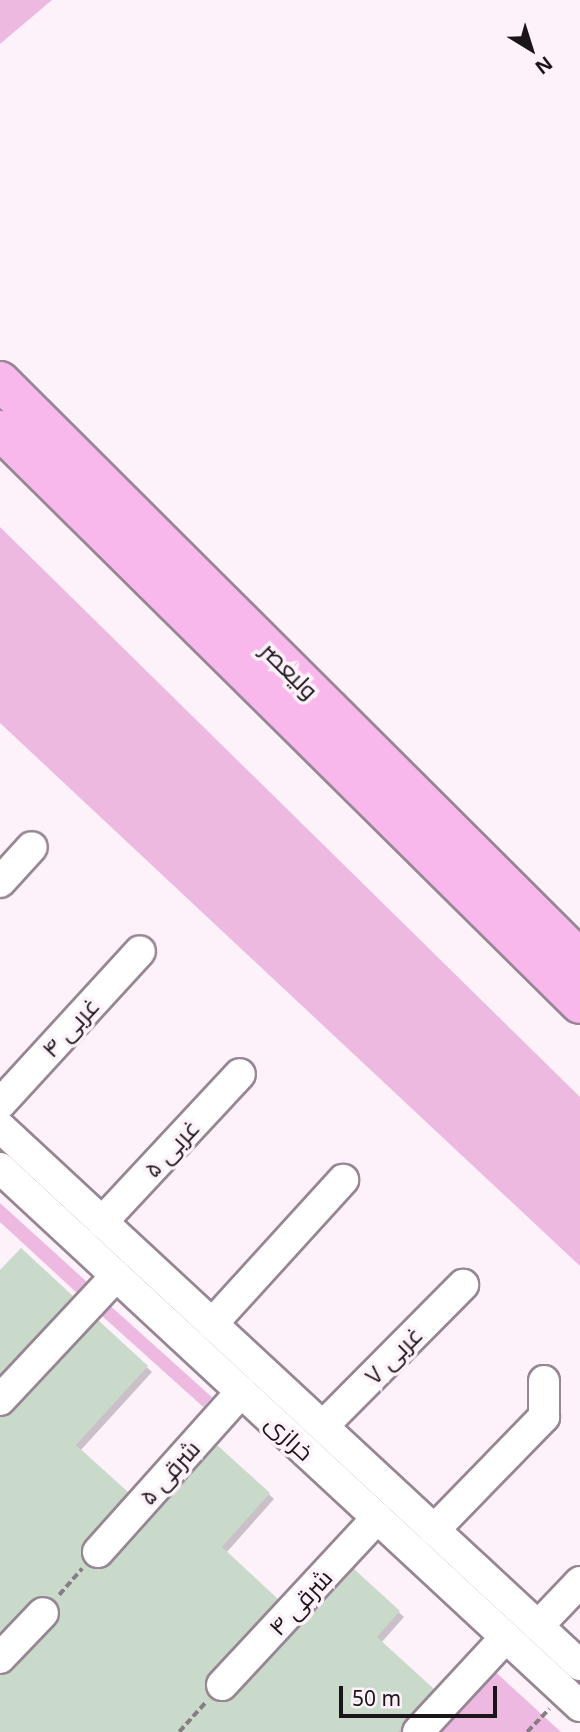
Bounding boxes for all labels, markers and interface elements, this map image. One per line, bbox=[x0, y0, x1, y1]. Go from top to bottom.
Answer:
north arrow bbox=[496, 14, 566, 84]
text: N bbox=[530, 51, 558, 81]
street label: ولیعصر bbox=[255, 635, 325, 705]
street label: ۴ غربی bbox=[35, 991, 105, 1063]
street label: ۵ غربی bbox=[137, 1113, 205, 1183]
street label: ۷ غربی bbox=[358, 1320, 428, 1390]
street label: خرازی bbox=[260, 1408, 320, 1466]
street label: ۵ شرقی bbox=[133, 1434, 205, 1510]
street label: ۴ شرقی bbox=[262, 1563, 338, 1641]
scale bar bbox=[342, 1672, 500, 1716]
text: 50 m bbox=[352, 1684, 401, 1712]

